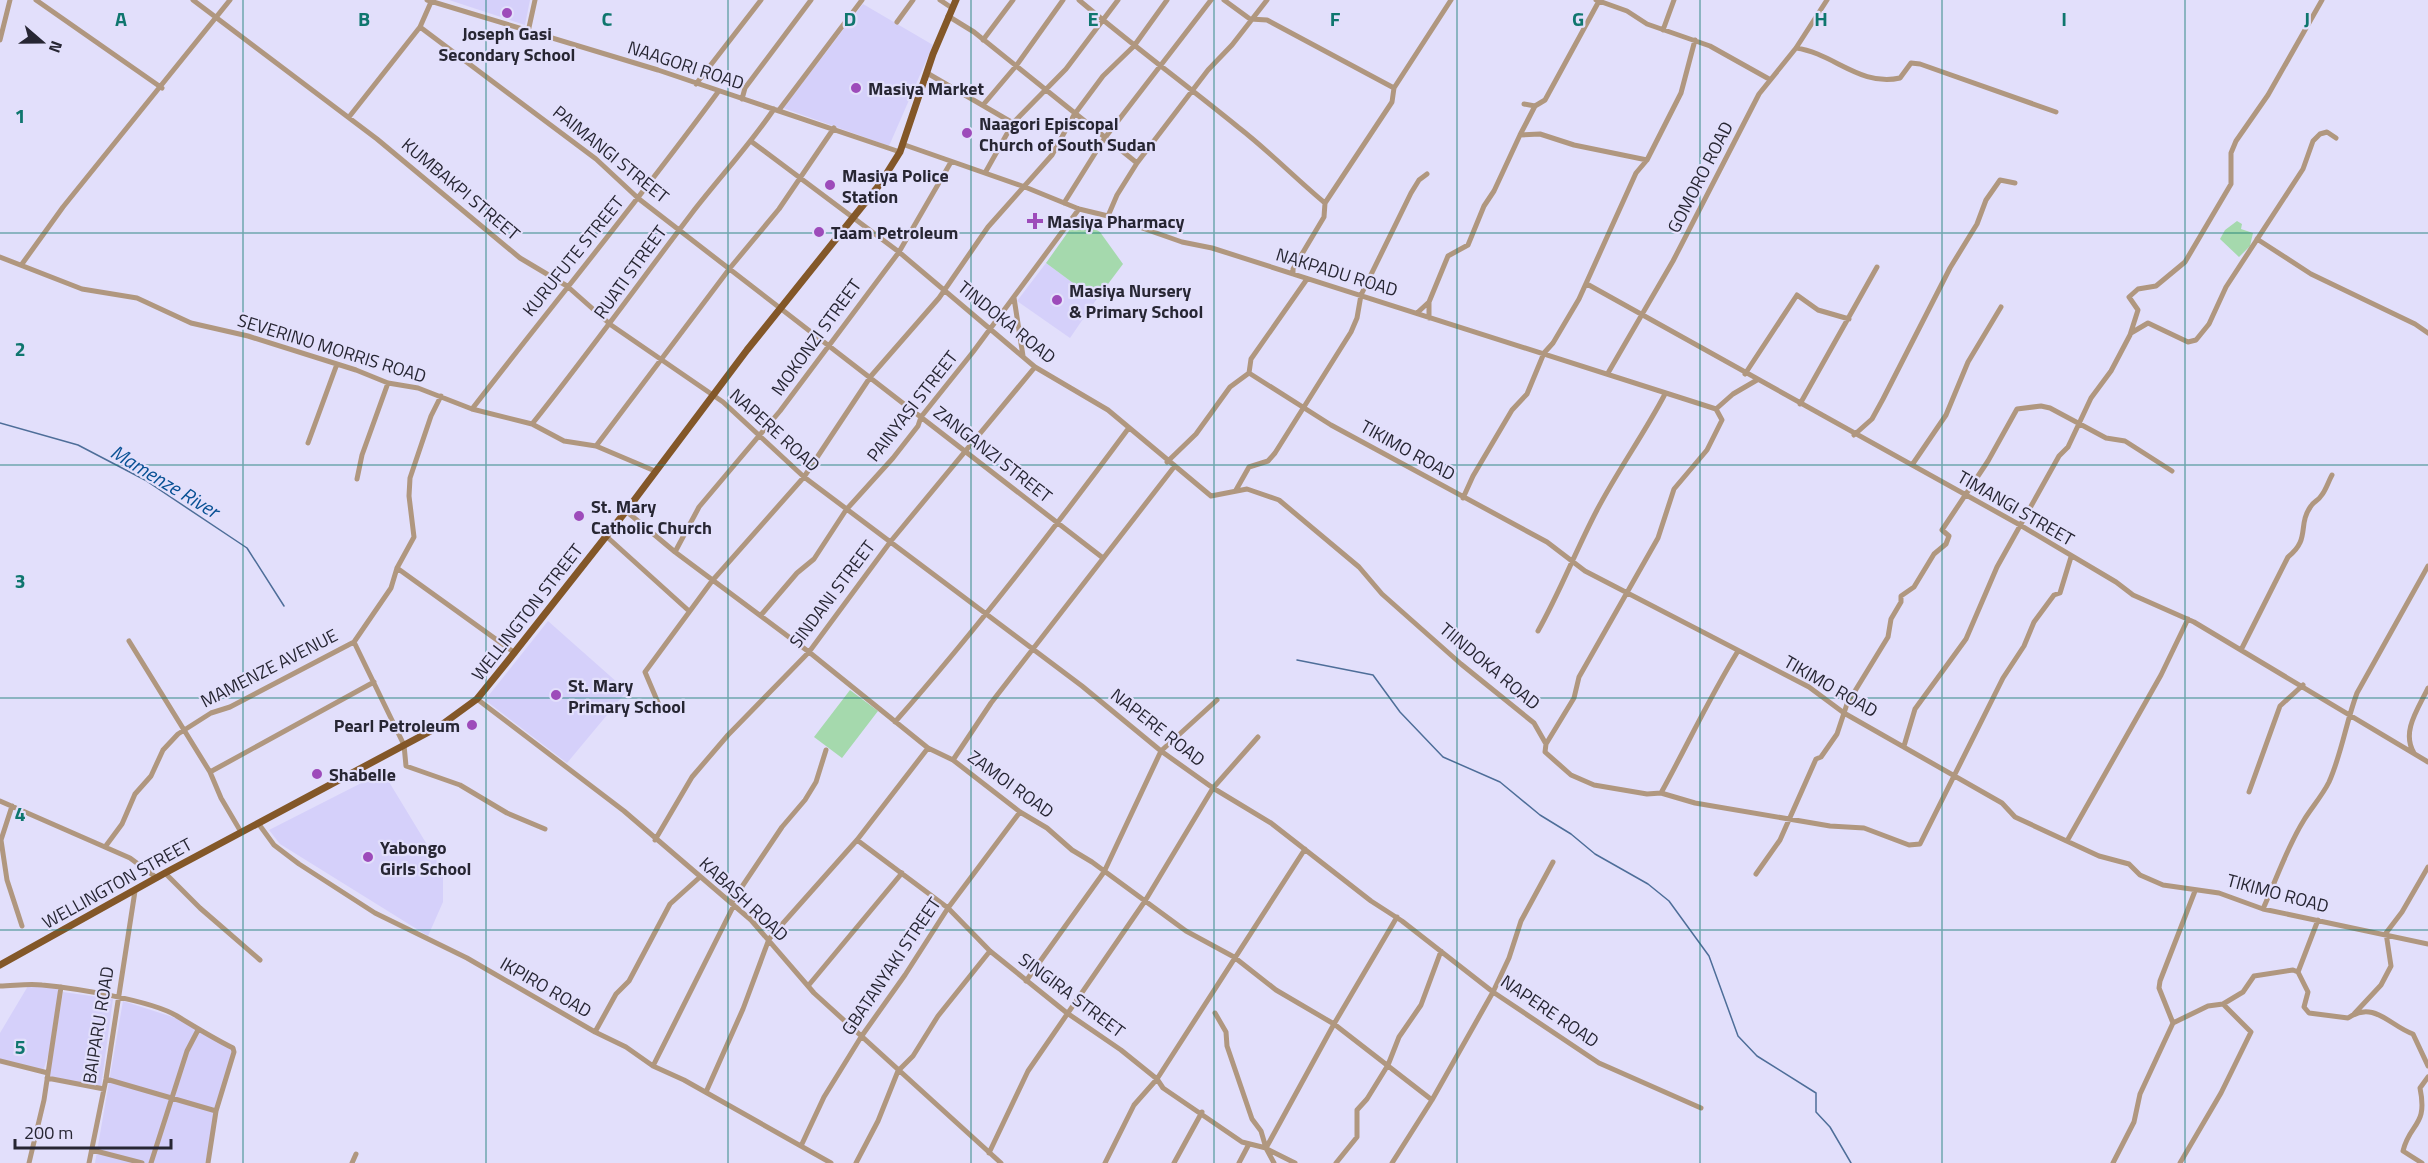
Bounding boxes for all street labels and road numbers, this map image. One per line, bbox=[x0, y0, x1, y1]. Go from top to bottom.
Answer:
street label: NAAGORI ROAD bbox=[624, 33, 748, 97]
street label: PAIMANGI STREET bbox=[547, 99, 675, 210]
street label: GOMORO ROAD bbox=[1660, 117, 1740, 237]
street label: KUMBAKPI STREET bbox=[396, 131, 527, 247]
street label: KURUFUTE STREET bbox=[516, 189, 631, 322]
street label: RUATI STREET bbox=[587, 219, 674, 324]
street label: NAKPADU ROAD bbox=[1273, 241, 1401, 303]
street label: MOKONZI STREET bbox=[764, 273, 868, 401]
street label: TINDOKA ROAD bbox=[952, 274, 1062, 370]
street label: SEVERINO MORRIS ROAD bbox=[234, 306, 430, 390]
street label: PAINYASI STREET bbox=[860, 344, 964, 467]
street label: NAPERE ROAD bbox=[724, 382, 826, 478]
street label: ZANGANZI STREET bbox=[928, 399, 1059, 509]
street label: TIKIMO ROAD bbox=[1356, 413, 1460, 487]
street label: TIMANGI STREET bbox=[1952, 464, 2080, 553]
street label: SINDANI STREET bbox=[782, 534, 882, 654]
street label: WELLINGTON STREET bbox=[465, 537, 590, 686]
street label: TIINDOKA ROAD bbox=[1434, 616, 1546, 716]
street label: MAMENZE AVENUE bbox=[196, 622, 342, 714]
street label: TIKIMO ROAD bbox=[1779, 648, 1883, 724]
street label: NAPERE ROAD bbox=[1105, 681, 1211, 773]
street label: ZAMOI ROAD bbox=[962, 743, 1060, 825]
street label: WELLINGTON STREET bbox=[37, 830, 197, 935]
street label: KABASH ROAD bbox=[693, 850, 795, 948]
street label: TIKIMO ROAD bbox=[2224, 866, 2332, 920]
street label: GBATANYAKI STREET bbox=[835, 891, 948, 1040]
street label: SINGIRA STREET bbox=[1013, 946, 1131, 1044]
street label: IKPIRO ROAD bbox=[495, 950, 597, 1024]
street label: BAIPARU ROAD bbox=[75, 964, 121, 1086]
street label: NAPERE ROAD bbox=[1495, 968, 1605, 1054]

